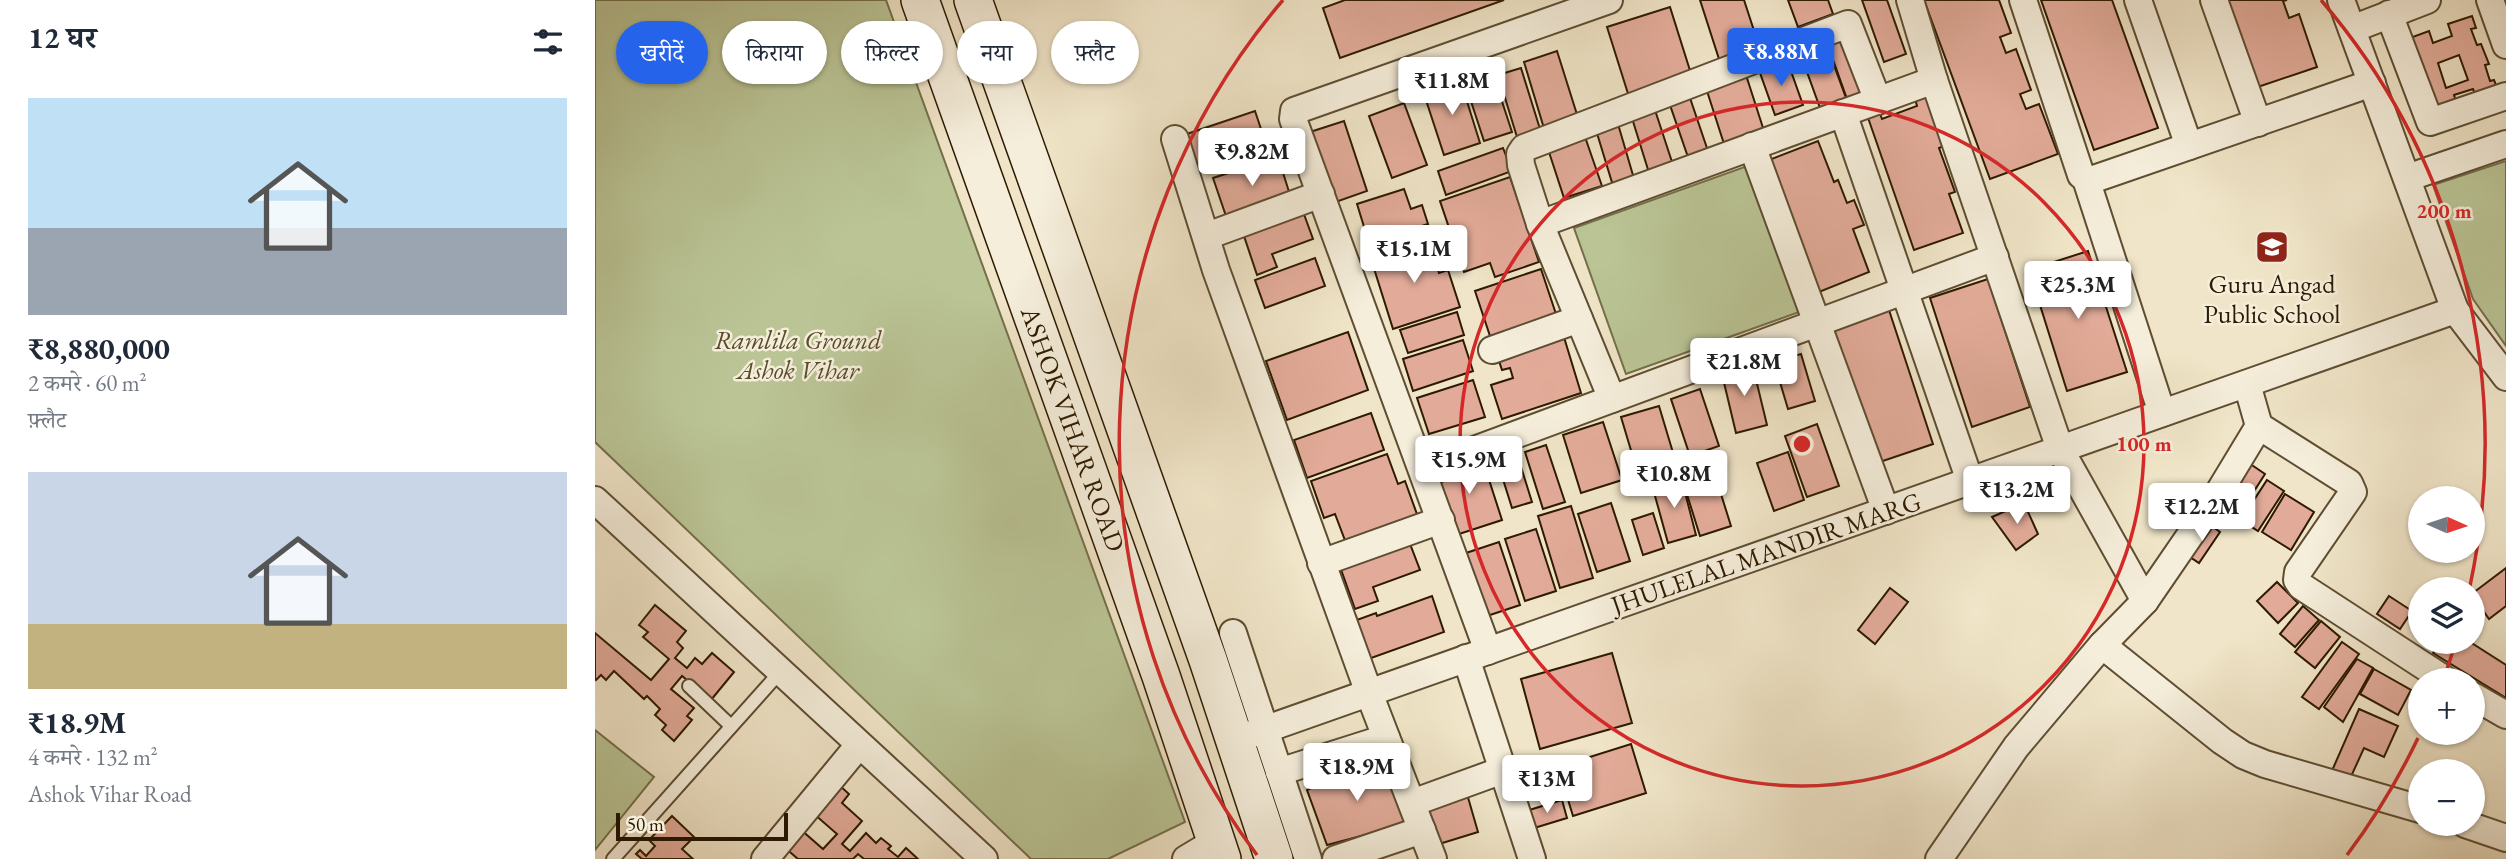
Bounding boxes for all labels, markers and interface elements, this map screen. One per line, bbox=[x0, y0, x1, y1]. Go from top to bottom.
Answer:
text: 12 घर bbox=[28, 18, 97, 57]
chip: खरीदें bbox=[616, 21, 708, 84]
chip: किराया bbox=[722, 21, 827, 84]
chip: फ़िल्टर bbox=[841, 21, 943, 84]
chip: नया bbox=[957, 21, 1037, 84]
chip: फ़्लैट bbox=[1051, 21, 1139, 84]
icon: filters bbox=[529, 23, 567, 61]
pin: ₹8.88M bbox=[1724, 28, 1838, 88]
text: ₹8.88M bbox=[1743, 36, 1819, 66]
pin: ₹11.8M bbox=[1395, 58, 1509, 117]
text: ₹11.8M bbox=[1414, 65, 1490, 95]
pin: ₹9.82M bbox=[1195, 128, 1309, 188]
text: ₹9.82M bbox=[1214, 136, 1290, 166]
icon: home bbox=[235, 143, 361, 269]
text: 200 m bbox=[2416, 197, 2472, 224]
pin: ₹15.1M bbox=[1357, 226, 1471, 285]
school or university icon: Guru Angad Public School bbox=[2253, 228, 2291, 266]
text: ₹15.1M bbox=[1376, 233, 1452, 263]
pin: ₹25.3M bbox=[2021, 262, 2135, 321]
place label: Guru Angad Public School bbox=[2203, 267, 2341, 331]
text: ₹25.3M bbox=[2040, 269, 2116, 299]
street label: ASHOK VIHAR ROAD bbox=[1013, 301, 1133, 556]
park label: Ramlila Ground Ashok Vihar bbox=[714, 323, 882, 387]
text: ₹8,880,000 bbox=[28, 329, 170, 368]
pin: ₹21.8M bbox=[1687, 338, 1801, 398]
text: ₹21.8M bbox=[1706, 346, 1782, 376]
text: 2 कमरे · 60 m² bbox=[28, 368, 147, 398]
text: फ़्लैट bbox=[28, 405, 66, 435]
text: 100 m bbox=[2116, 430, 2172, 457]
centre of rings bbox=[1790, 432, 1814, 456]
pin: ₹15.9M bbox=[1412, 436, 1526, 496]
text: ₹15.9M bbox=[1431, 444, 1507, 474]
pin: ₹10.8M bbox=[1617, 450, 1731, 510]
text: ₹10.8M bbox=[1636, 458, 1712, 488]
pin: ₹13.2M bbox=[1960, 466, 2074, 526]
text: ₹13.2M bbox=[1979, 474, 2055, 504]
street label: JHULELAL MANDIR MARG bbox=[1605, 484, 1926, 623]
pin: ₹12.2M bbox=[2145, 484, 2259, 543]
north arrow bbox=[2408, 486, 2485, 564]
map controls bbox=[2408, 486, 2485, 836]
text: ₹12.2M bbox=[2164, 491, 2240, 521]
icon: home bbox=[235, 518, 361, 644]
button: layers bbox=[2408, 577, 2485, 654]
button: + bbox=[2408, 668, 2485, 745]
text: ₹18.9M bbox=[28, 703, 126, 742]
text: 4 कमरे · 132 m² bbox=[28, 742, 158, 772]
pin: ₹18.9M bbox=[1300, 744, 1414, 803]
text: ₹18.9M bbox=[1319, 751, 1395, 781]
pin: ₹13M bbox=[1506, 756, 1588, 815]
button: − bbox=[2408, 759, 2485, 836]
text: ₹13M bbox=[1518, 763, 1576, 793]
text: Ashok Vihar Road bbox=[28, 779, 192, 809]
scale bar bbox=[616, 810, 787, 842]
text: 50 m bbox=[627, 812, 664, 837]

